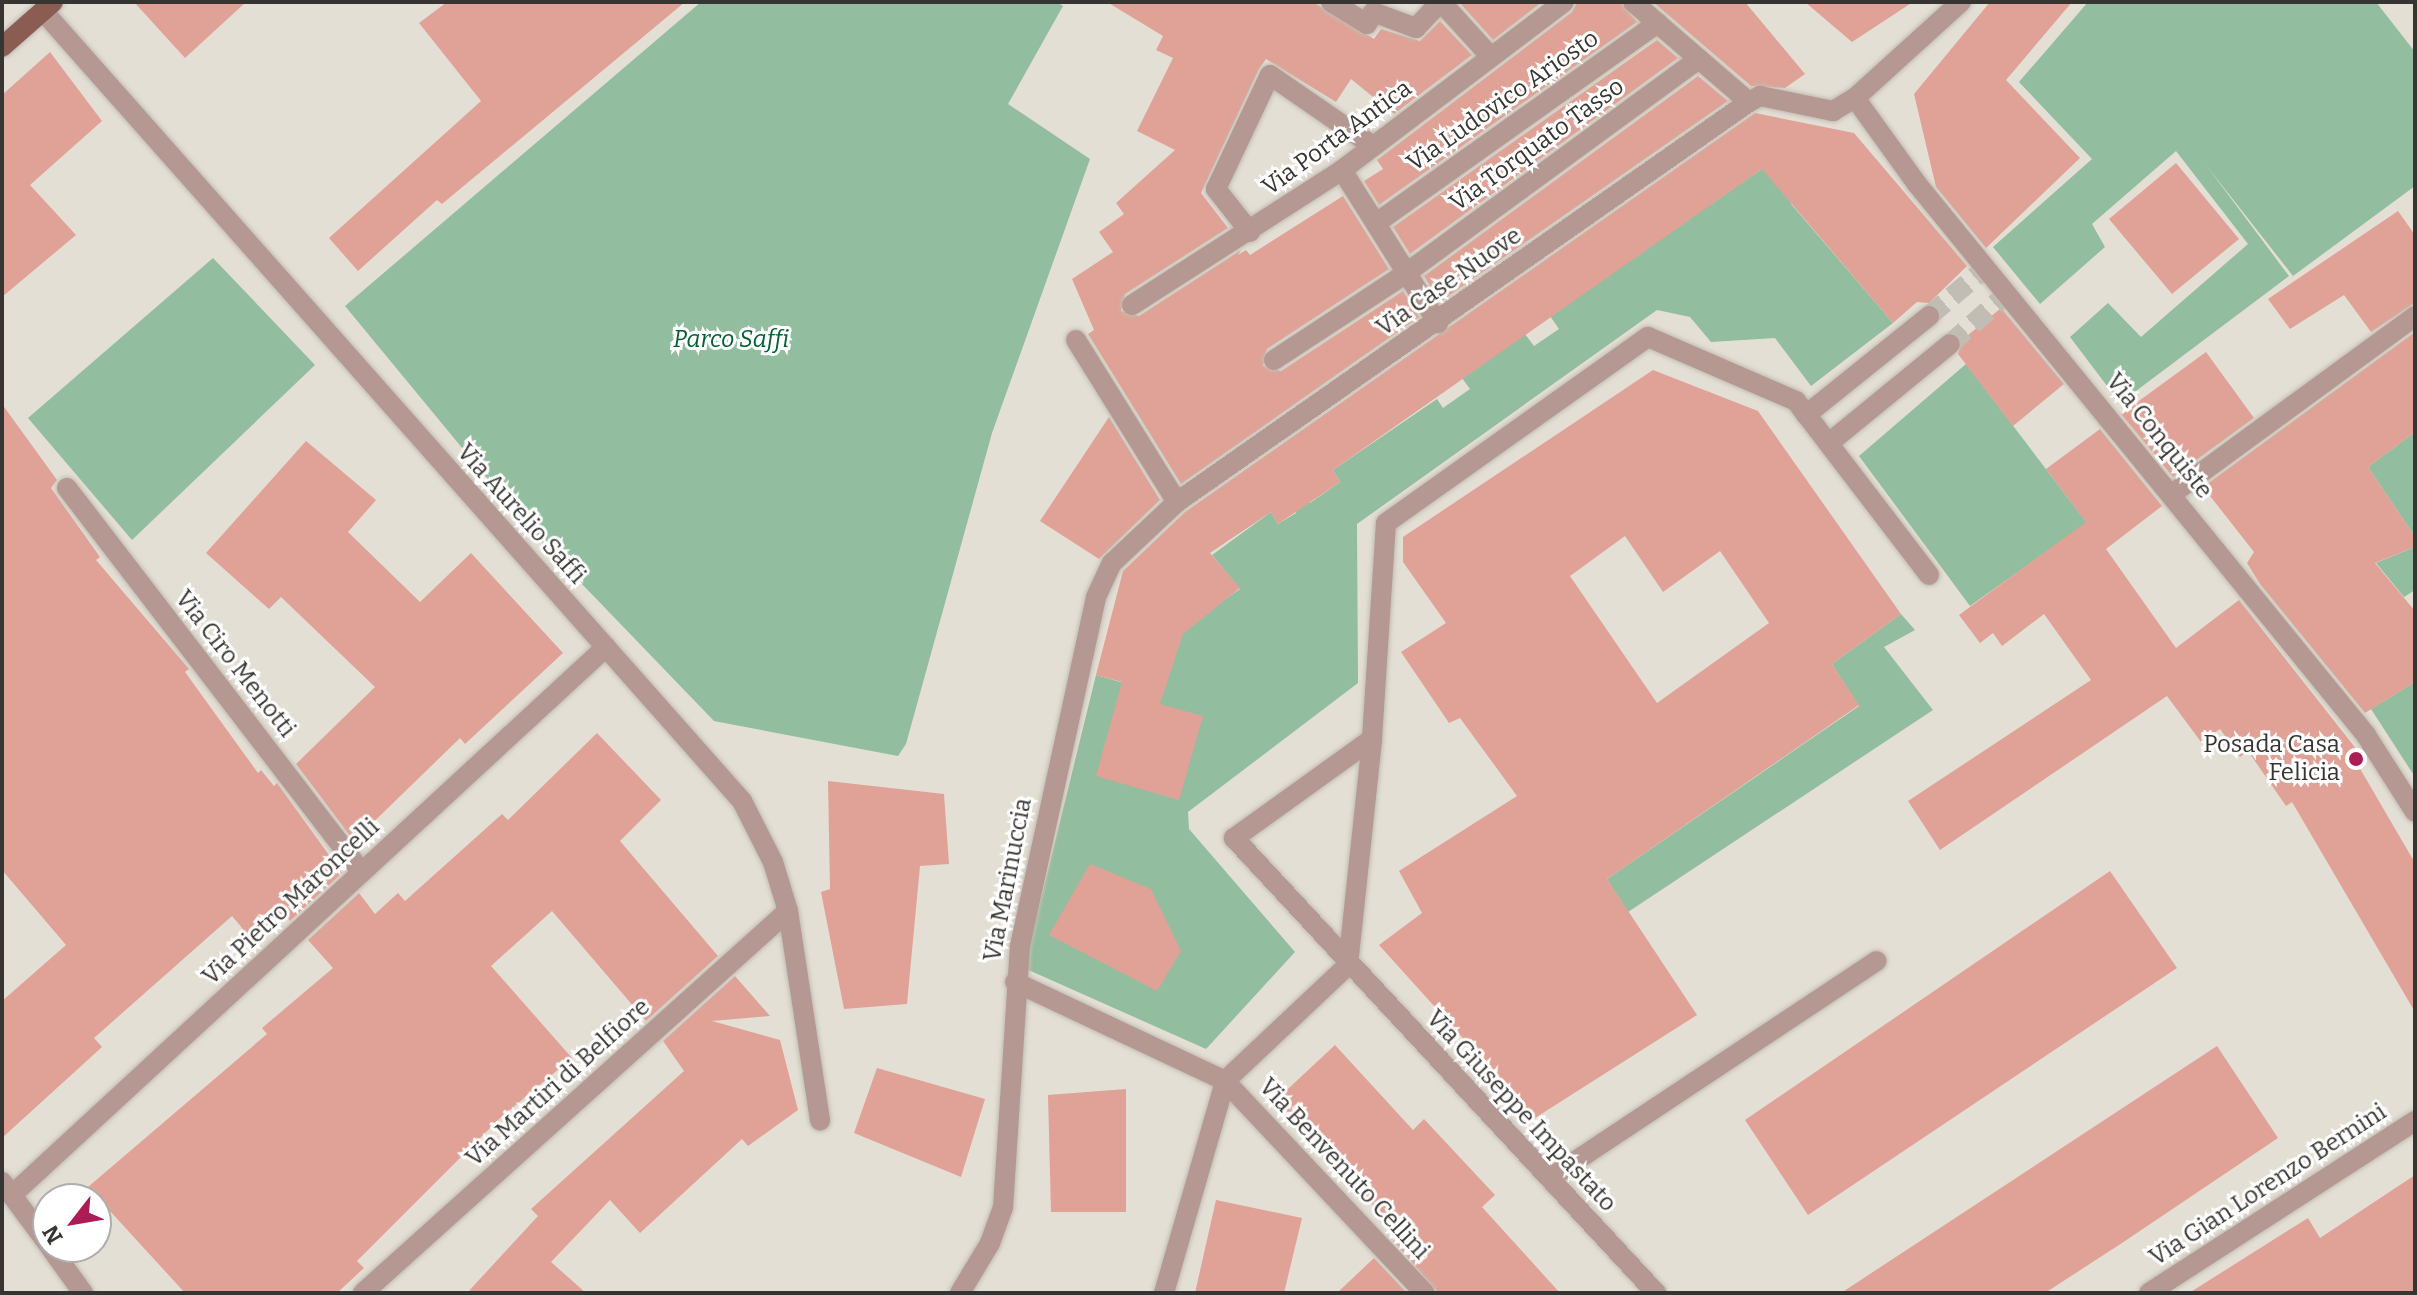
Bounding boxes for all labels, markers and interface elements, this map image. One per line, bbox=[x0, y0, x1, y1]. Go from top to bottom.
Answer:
street label: Via Ludovico Ariosto bbox=[1402, 24, 1604, 178]
street label: Via Torquato Tasso bbox=[1444, 72, 1630, 218]
street label: Via Porta Antica bbox=[1257, 74, 1417, 202]
street label: Via Case Nuove bbox=[1371, 221, 1527, 343]
park label: Parco Saffi bbox=[673, 326, 789, 354]
street label: Via Conquiste bbox=[2100, 367, 2218, 505]
street label: Via Aurelio Saffi bbox=[451, 438, 591, 590]
street label: Via Ciro Menotti bbox=[169, 585, 301, 743]
place label: Posada Casa Felicia bbox=[2203, 731, 2340, 787]
marker: Posada Casa Felicia bbox=[2347, 750, 2365, 768]
street label: Via Marinuccia bbox=[978, 796, 1038, 964]
street label: Via Pietro Maroncelli bbox=[197, 813, 385, 991]
street label: Via Martiri di Belfiore bbox=[460, 993, 656, 1173]
street label: Via Giuseppe Impastato bbox=[1420, 1004, 1622, 1218]
street label: Via Benvenuto Cellini bbox=[1253, 1073, 1435, 1265]
street label: Via Gian Lorenzo Bernini bbox=[2144, 1098, 2392, 1272]
north arrow bbox=[32, 1183, 112, 1263]
text: N bbox=[37, 1220, 69, 1249]

